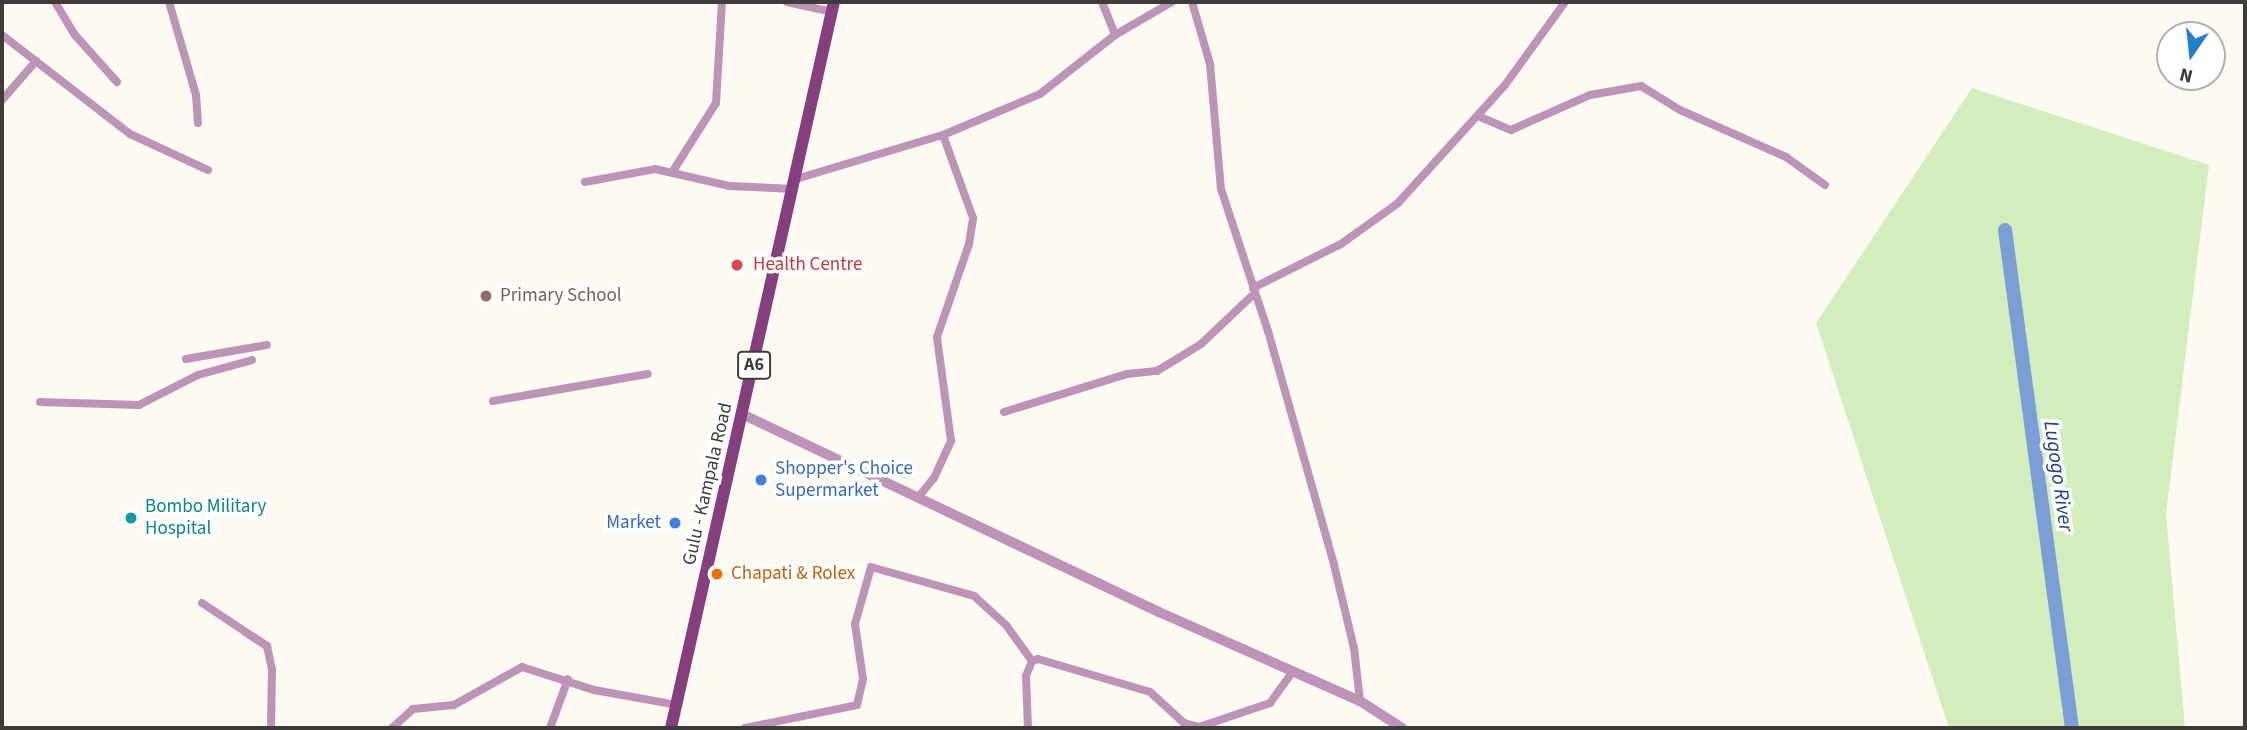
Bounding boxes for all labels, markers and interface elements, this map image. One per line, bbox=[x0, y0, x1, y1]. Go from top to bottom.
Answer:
north arrow bbox=[2156, 21, 2226, 91]
text: N bbox=[2177, 60, 2196, 90]
place label: Health Centre bbox=[753, 254, 862, 276]
marker: Health Centre bbox=[727, 255, 747, 275]
place label: Primary School bbox=[500, 285, 622, 307]
marker: Primary School bbox=[478, 288, 494, 304]
road number: A6 bbox=[736, 351, 772, 380]
street label: Gulu - Kampala Road bbox=[678, 401, 738, 567]
water label: Lugogo River bbox=[2039, 419, 2079, 533]
place label: Shopper's Choice Supermarket bbox=[775, 458, 913, 502]
marker: Shopper's Choice Supermarket bbox=[753, 472, 769, 488]
place label: Bombo Military Hospital bbox=[145, 496, 266, 540]
marker: Bombo Military Hospital bbox=[123, 510, 139, 526]
place label: Market bbox=[606, 512, 661, 534]
marker: Market bbox=[667, 515, 683, 531]
place label: Chapati & Rolex bbox=[731, 563, 855, 585]
marker: Chapati & Rolex bbox=[709, 566, 725, 582]

